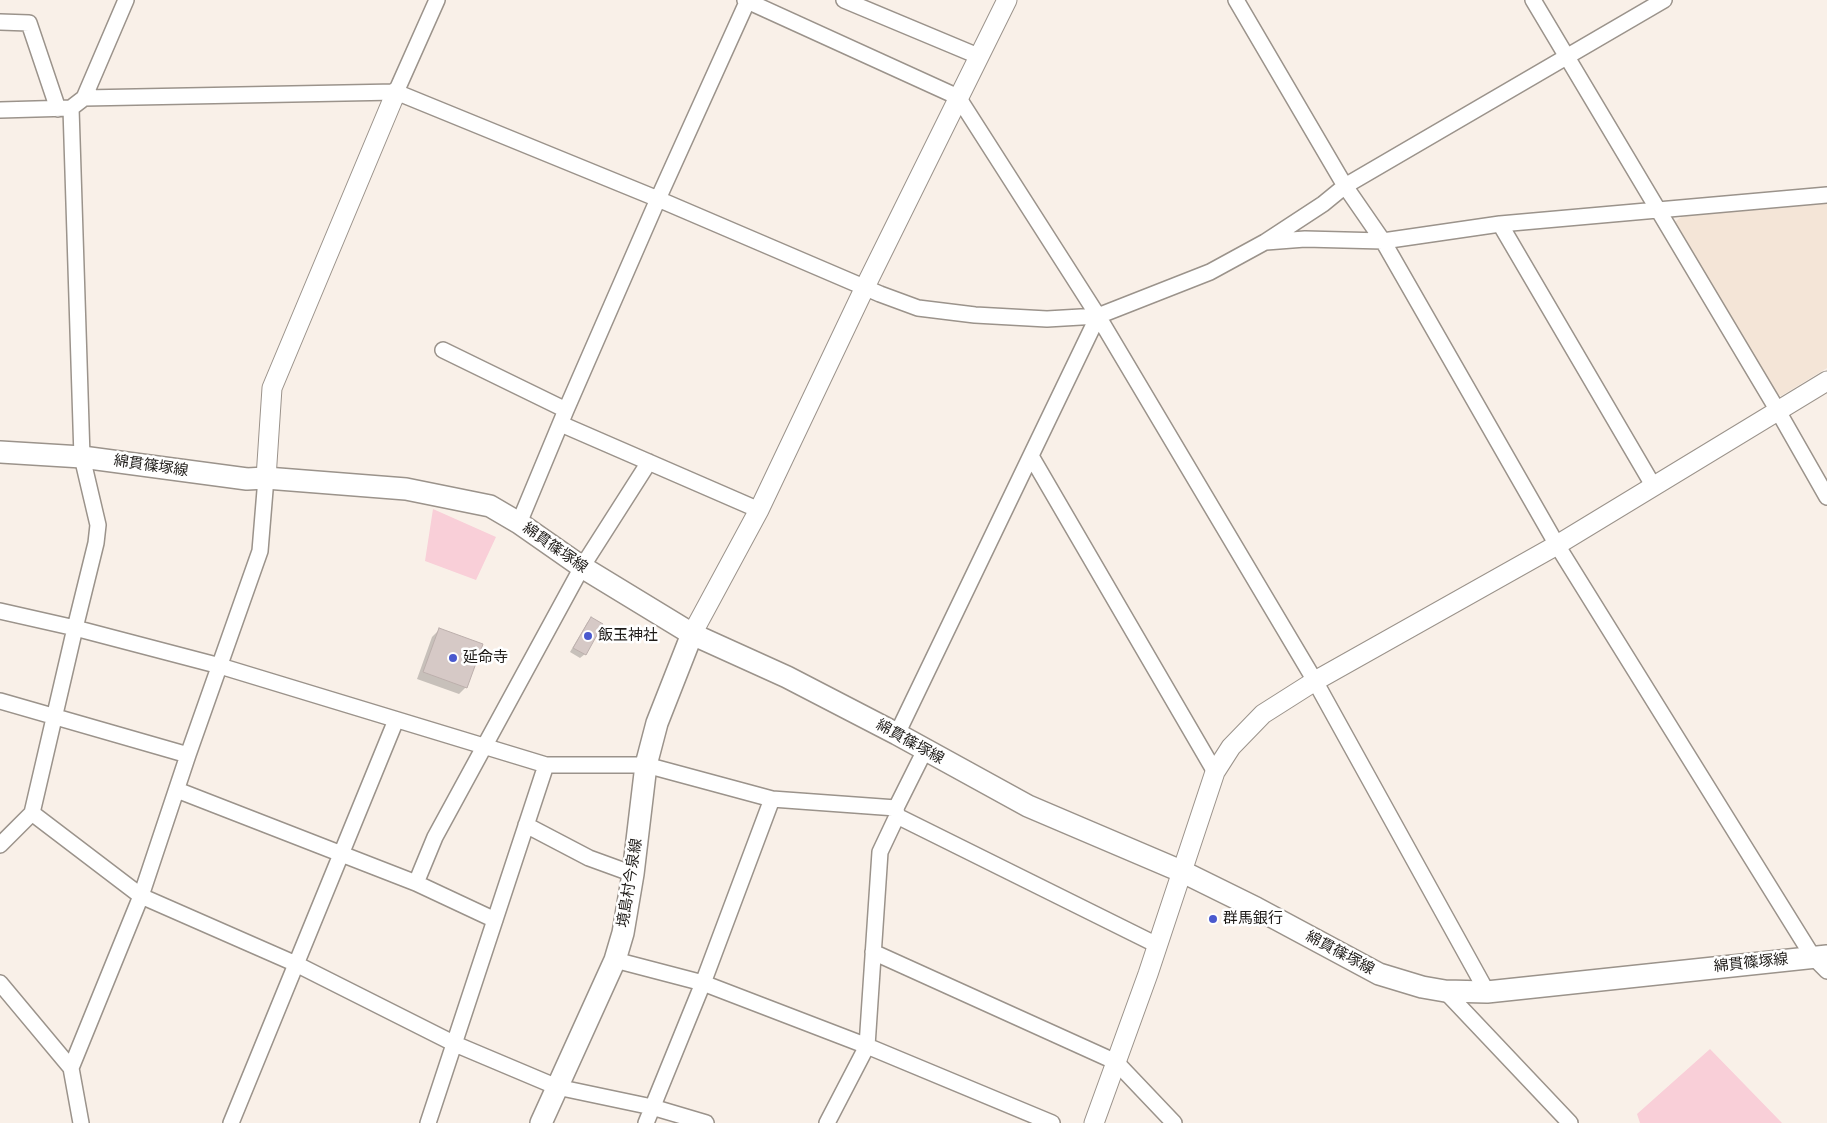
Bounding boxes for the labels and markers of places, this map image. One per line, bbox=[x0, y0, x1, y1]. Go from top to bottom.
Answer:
place label: 飯玉神社 bbox=[598, 627, 658, 645]
marker: 飯玉神社 bbox=[582, 630, 594, 642]
place label: 延命寺 bbox=[463, 649, 508, 667]
marker: 延命寺 bbox=[447, 652, 459, 664]
place label: 群馬銀行 bbox=[1223, 910, 1283, 928]
marker: 群馬銀行 bbox=[1207, 913, 1219, 925]

